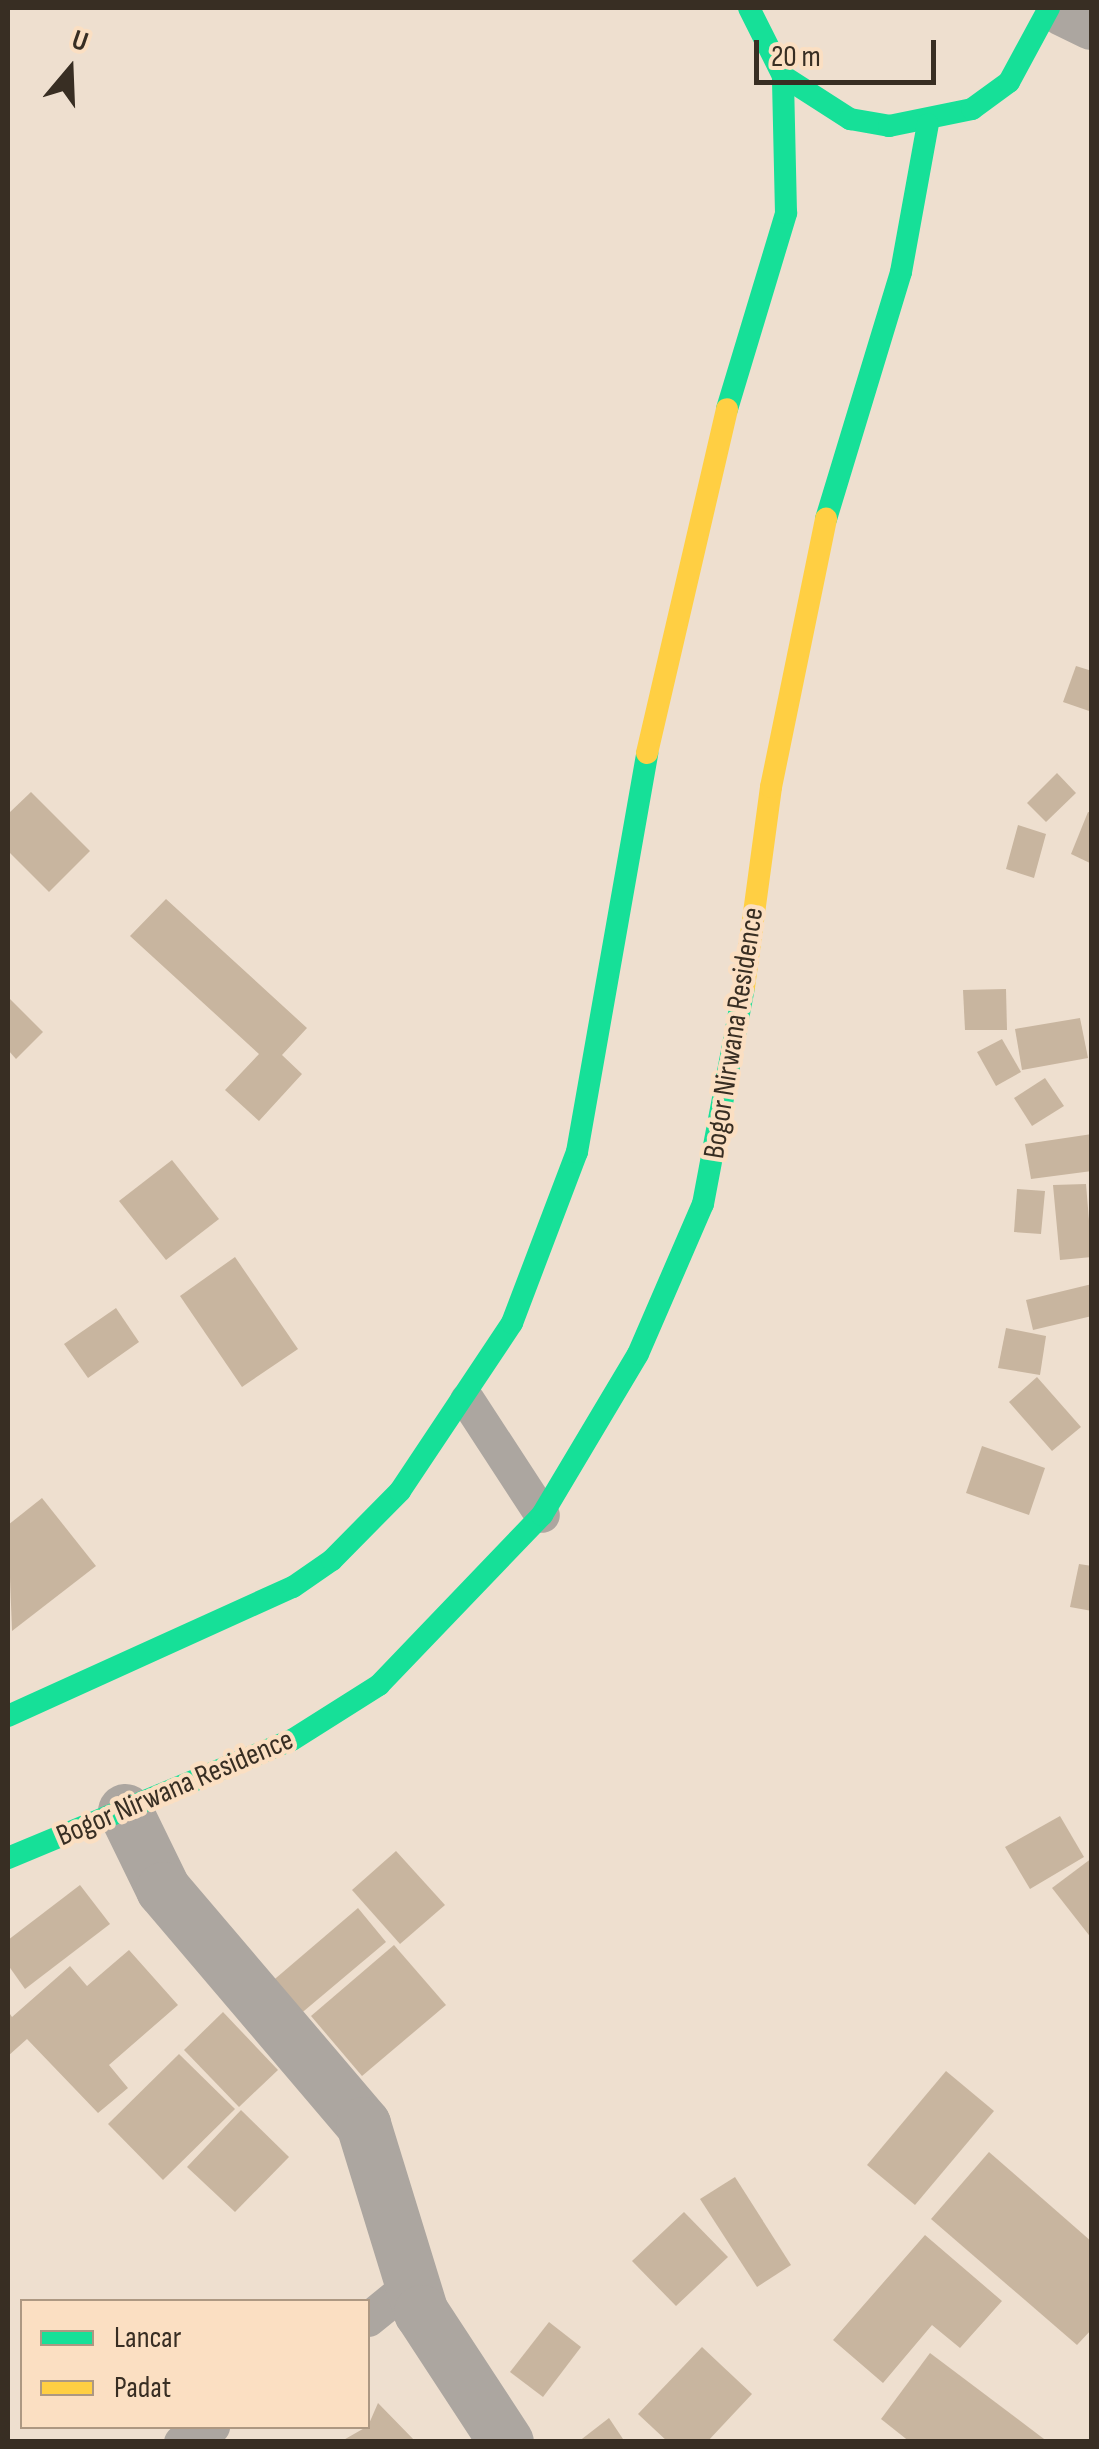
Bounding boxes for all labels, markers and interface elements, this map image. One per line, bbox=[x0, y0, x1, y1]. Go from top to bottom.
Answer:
north arrow bbox=[20, 20, 120, 120]
scale bar bbox=[759, 20, 942, 82]
text: U bbox=[68, 23, 92, 59]
text: 20 m bbox=[771, 39, 821, 75]
street label: Bogor Nirwana Residence bbox=[696, 905, 772, 1161]
street label: Bogor Nirwana Residence bbox=[51, 1722, 299, 1854]
legend bbox=[20, 2299, 370, 2429]
text: Lancar bbox=[114, 2320, 181, 2356]
text: Padat bbox=[114, 2370, 171, 2406]

